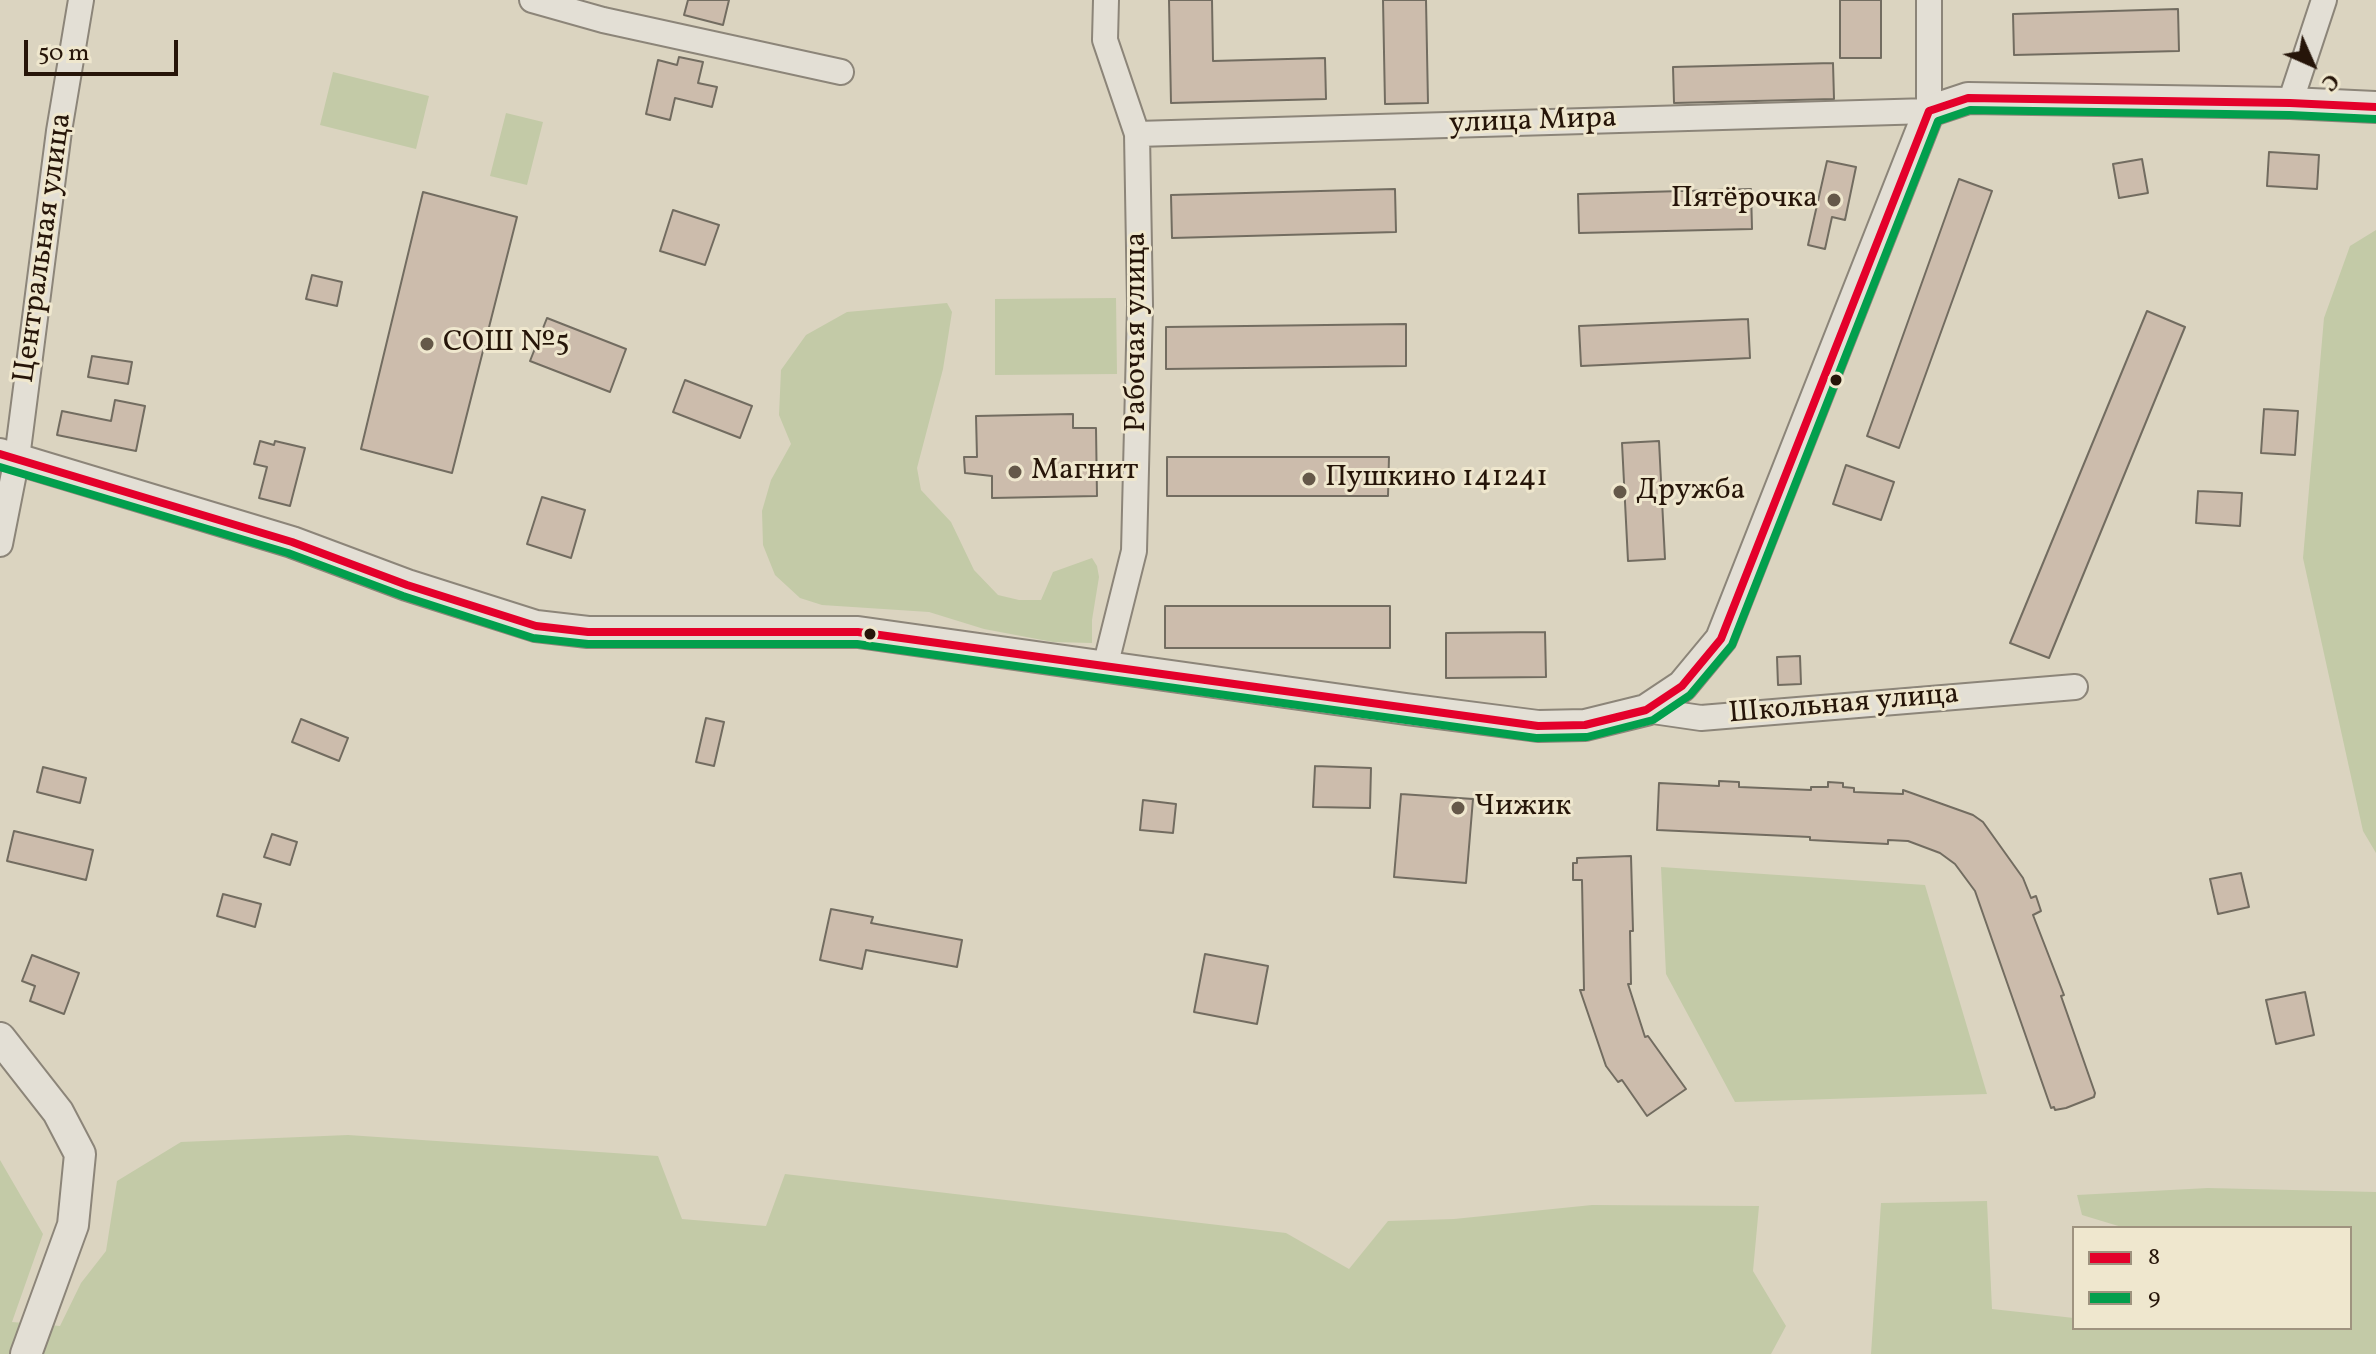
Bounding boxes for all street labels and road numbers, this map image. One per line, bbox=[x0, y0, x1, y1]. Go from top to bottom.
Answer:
street label: улица Мира bbox=[1448, 102, 1618, 144]
street label: Центральная улица bbox=[8, 111, 82, 385]
street label: Рабочая улица bbox=[1120, 232, 1156, 432]
street label: Школьная улица bbox=[1727, 678, 1961, 734]

